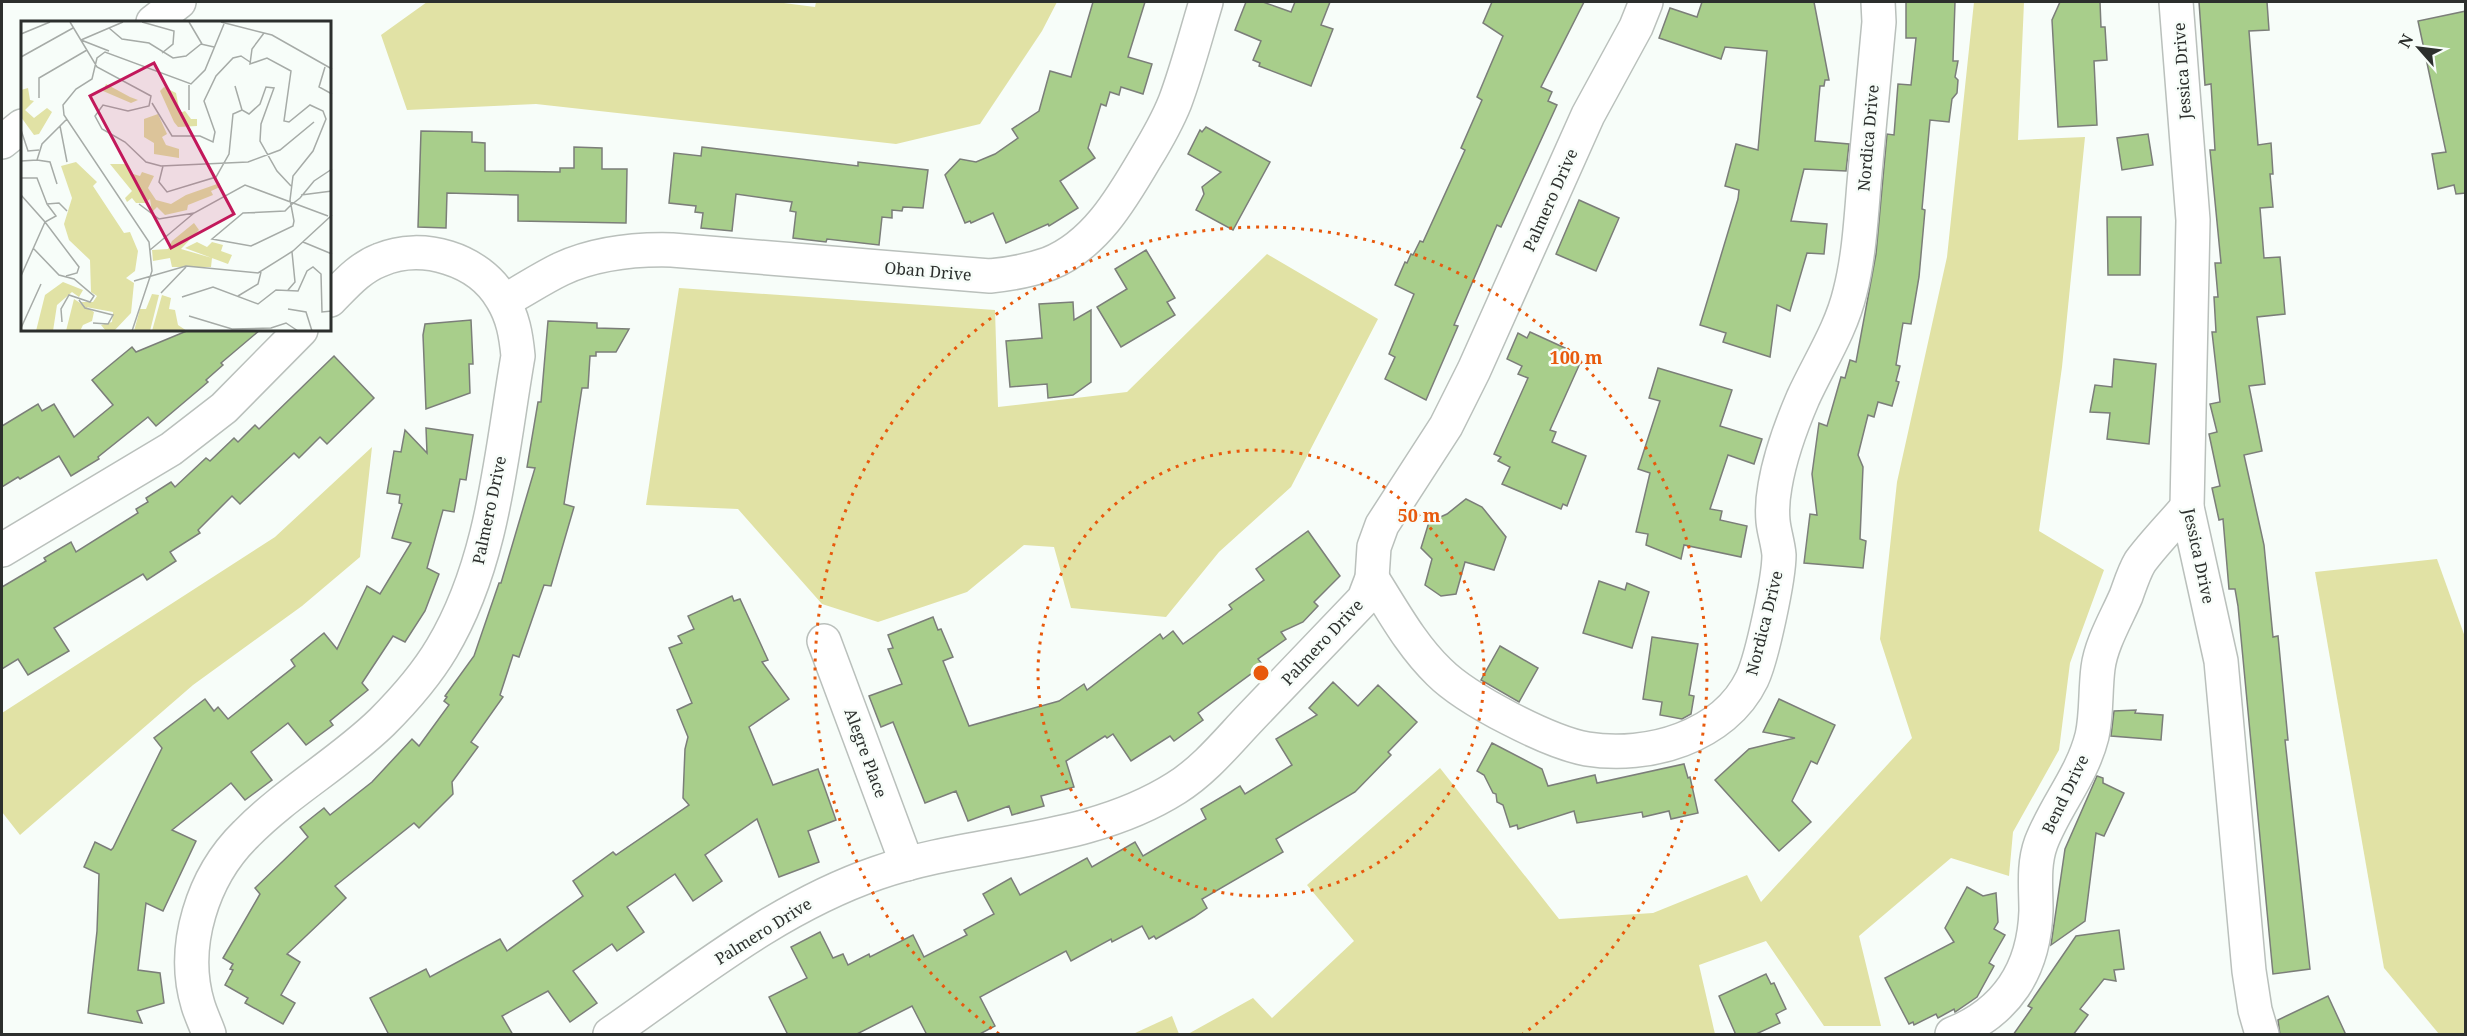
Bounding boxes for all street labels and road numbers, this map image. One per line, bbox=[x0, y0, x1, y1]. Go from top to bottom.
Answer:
street label: Jessica Drive bbox=[2168, 22, 2196, 121]
street label: Nordica Drive bbox=[1852, 84, 1884, 192]
street label: Palmero Drive bbox=[1518, 145, 1582, 255]
street label: Oban Drive bbox=[884, 256, 972, 286]
street label: Palmero Drive bbox=[467, 454, 511, 566]
street label: Jessica Drive bbox=[2178, 505, 2220, 606]
street label: Nordica Drive bbox=[1740, 568, 1788, 678]
street label: Palmero Drive bbox=[1276, 594, 1368, 690]
street label: Alegre Place bbox=[840, 705, 892, 801]
street label: Bend Drive bbox=[2036, 751, 2094, 837]
street label: Palmero Drive bbox=[710, 892, 816, 970]

